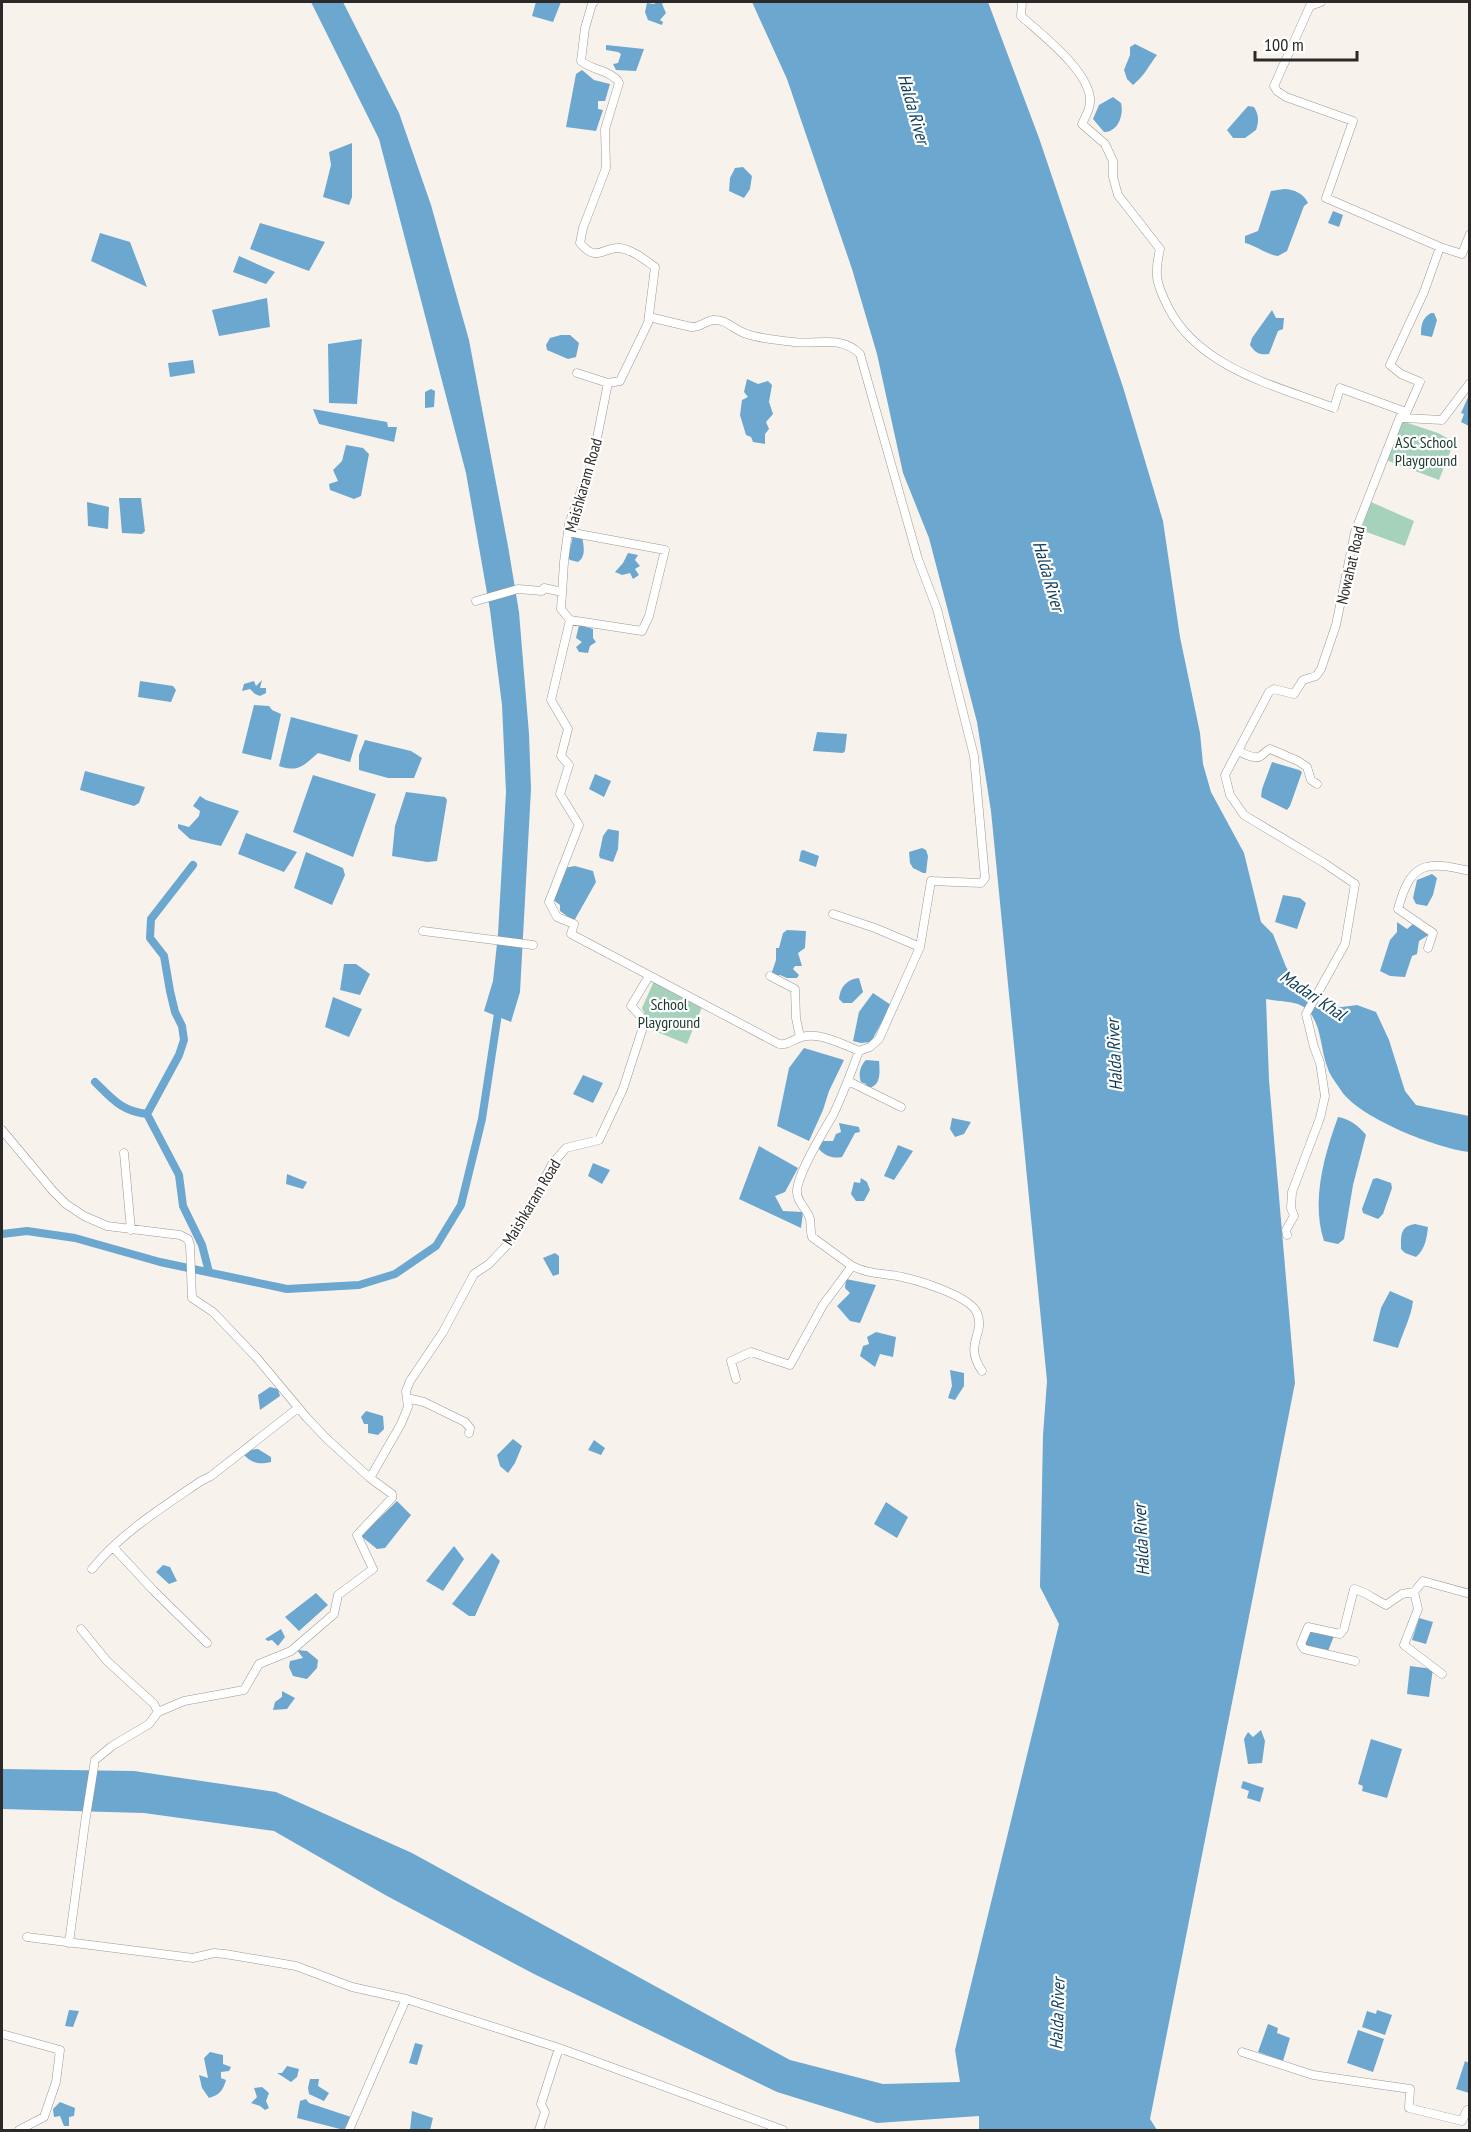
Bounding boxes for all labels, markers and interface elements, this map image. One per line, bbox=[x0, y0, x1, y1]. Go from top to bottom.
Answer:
scale bar bbox=[1255, 24, 1357, 62]
text: 100 m bbox=[1264, 33, 1304, 56]
water label: Halda River bbox=[893, 71, 936, 150]
park label: ASC School Playground bbox=[1395, 432, 1457, 470]
street label: Maishkaram Road bbox=[560, 436, 606, 534]
street label: Nowahat Road bbox=[1331, 524, 1369, 606]
water label: Halda River bbox=[1028, 538, 1071, 617]
water label: Madari Khal bbox=[1276, 965, 1352, 1026]
park label: School Playground bbox=[638, 994, 700, 1032]
water label: Halda River bbox=[1100, 1016, 1127, 1091]
street label: Maishkaram Road bbox=[497, 1155, 565, 1249]
water label: Halda River bbox=[1127, 1501, 1154, 1576]
water label: Halda River bbox=[1044, 1975, 1070, 2050]

